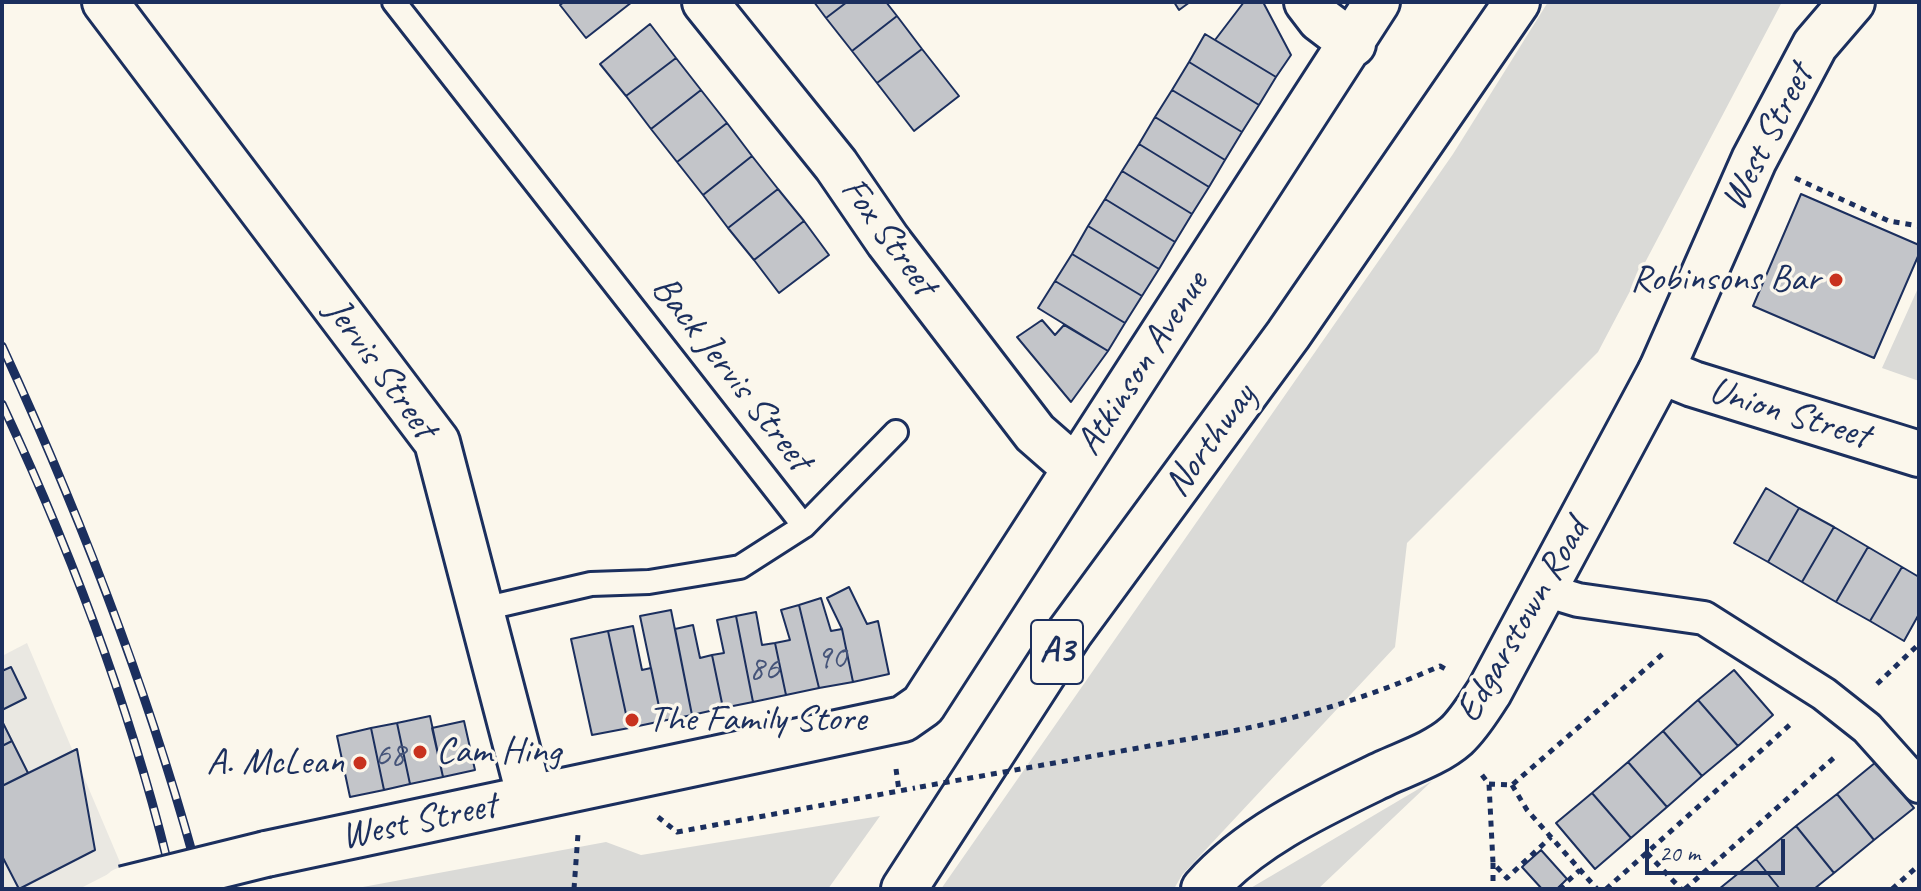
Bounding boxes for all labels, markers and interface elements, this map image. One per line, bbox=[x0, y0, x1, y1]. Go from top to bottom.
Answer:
street label: West Street bbox=[1712, 57, 1824, 219]
street label: Fox Street bbox=[830, 169, 946, 305]
place label: Robinsons Bar bbox=[1630, 257, 1820, 303]
street label: Atkinson Avenue bbox=[1067, 264, 1219, 464]
street label: Back Jervis Street bbox=[641, 267, 821, 481]
marker: Robinsons Bar bbox=[1827, 271, 1845, 289]
street label: Jervis Street bbox=[314, 290, 446, 448]
street label: Union Street bbox=[1703, 368, 1875, 460]
street label: Northway bbox=[1155, 376, 1267, 506]
street label: Edgarstown Road bbox=[1446, 511, 1600, 731]
road number: A3 bbox=[1031, 620, 1083, 684]
house number: 90 bbox=[816, 639, 846, 679]
house number: 86 bbox=[749, 650, 779, 690]
place label: The Family Store bbox=[648, 697, 866, 743]
marker: The Family Store bbox=[623, 711, 641, 729]
place label: Cam Hing bbox=[436, 729, 560, 775]
house number: 68 bbox=[375, 736, 405, 776]
place label: A. McLean bbox=[206, 740, 344, 786]
marker: Cam Hing bbox=[411, 743, 429, 761]
marker: A. McLean bbox=[351, 754, 369, 772]
street label: West Street bbox=[337, 783, 501, 861]
scale bar bbox=[1649, 823, 1789, 873]
text: 20 m bbox=[1659, 838, 1700, 868]

